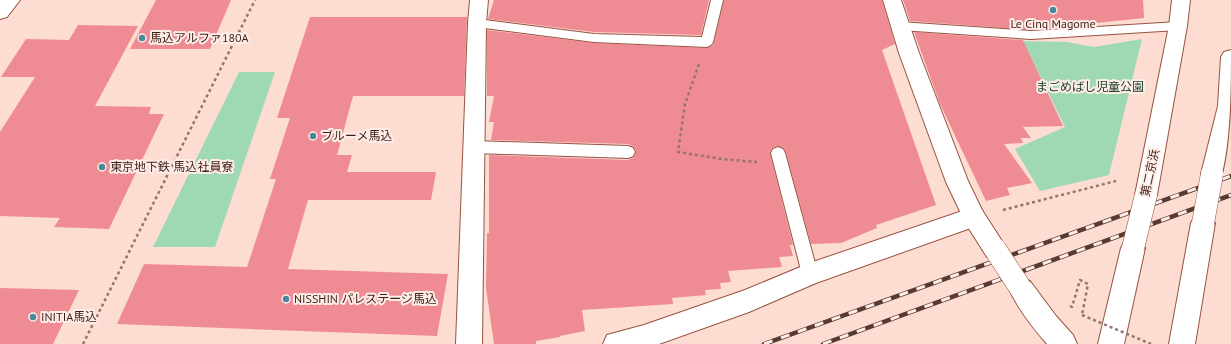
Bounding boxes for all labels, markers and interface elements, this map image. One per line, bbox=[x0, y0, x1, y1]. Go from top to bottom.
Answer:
marker: Le Cinq Magome bbox=[1048, 5, 1058, 15]
place label: Le Cinq Magome bbox=[1010, 16, 1096, 31]
place label: 馬込アルファ180A bbox=[150, 30, 249, 45]
marker: 馬込アルファ180A bbox=[137, 33, 147, 43]
park label: まごめばし児童公園 bbox=[1036, 79, 1144, 94]
place label: ブルーメ馬込 bbox=[321, 128, 393, 143]
marker: ブルーメ馬込 bbox=[308, 131, 318, 141]
street label: 第二京浜 bbox=[1137, 148, 1162, 198]
place label: 東京地下鉄 馬込社員寮 bbox=[110, 159, 233, 174]
marker: 東京地下鉄 馬込社員寮 bbox=[97, 162, 107, 172]
place label: NISSHIN パレステージ馬込 bbox=[294, 291, 437, 306]
marker: NISSHIN パレステージ馬込 bbox=[281, 294, 291, 304]
place label: INITIA馬込 bbox=[41, 309, 97, 324]
marker: INITIA馬込 bbox=[28, 312, 38, 322]

